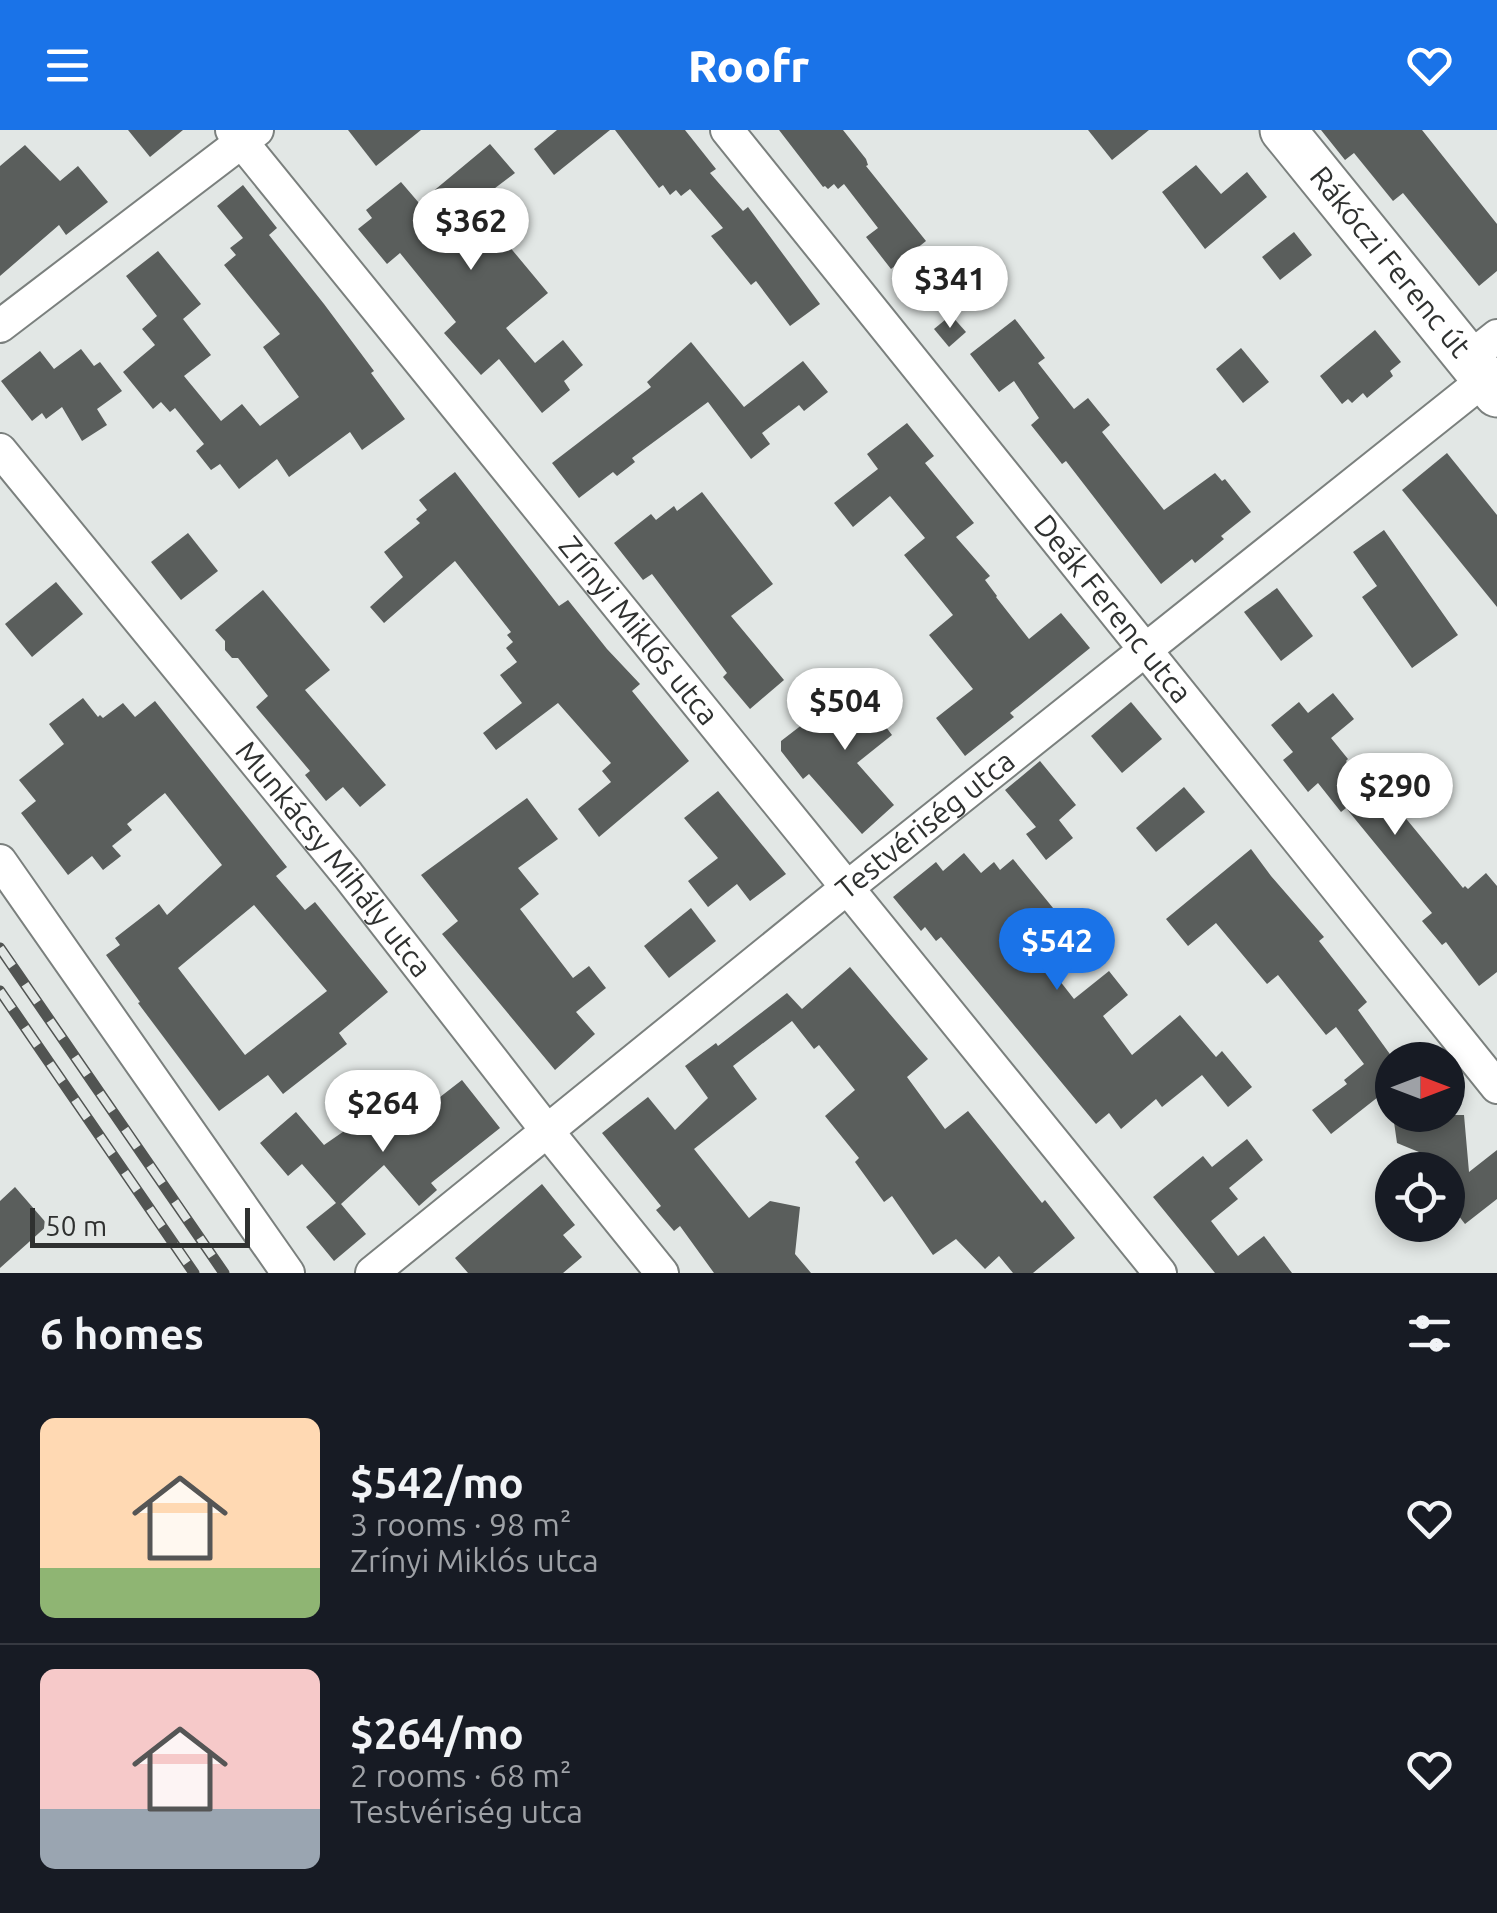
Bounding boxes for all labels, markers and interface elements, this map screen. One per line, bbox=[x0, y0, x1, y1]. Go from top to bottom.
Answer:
icon: menu bbox=[40, 38, 95, 93]
icon: heart bbox=[1402, 38, 1457, 93]
text: Roofr bbox=[688, 40, 809, 91]
street label: Rákóczi Ferenc út bbox=[1304, 159, 1478, 364]
pin: $362 bbox=[412, 188, 530, 273]
text: $362 bbox=[435, 202, 507, 238]
pin: $341 bbox=[891, 246, 1009, 331]
text: $341 bbox=[914, 260, 986, 296]
street label: Deák Ferenc utca bbox=[1027, 508, 1199, 709]
street label: Zrínyi Miklós utca bbox=[553, 529, 726, 731]
pin: $504 bbox=[786, 668, 904, 753]
text: $504 bbox=[809, 682, 881, 718]
street label: Munkácsy Mihály utca bbox=[229, 734, 439, 983]
street label: Testvériség utca bbox=[829, 743, 1021, 906]
pin: $290 bbox=[1336, 753, 1454, 838]
text: $290 bbox=[1359, 767, 1431, 803]
pin: $542 bbox=[998, 908, 1116, 993]
text: $542 bbox=[1021, 922, 1093, 958]
north arrow bbox=[1375, 1042, 1465, 1132]
map controls bbox=[1375, 1042, 1465, 1242]
pin: $264 bbox=[324, 1070, 442, 1155]
text: $264 bbox=[347, 1084, 419, 1120]
button: locate bbox=[1375, 1152, 1465, 1242]
scale bar bbox=[30, 1203, 250, 1248]
text: 50 m bbox=[45, 1210, 107, 1241]
icon: filters bbox=[1402, 1306, 1457, 1361]
text: 6 homes bbox=[40, 1310, 204, 1357]
icon: home bbox=[120, 1458, 240, 1578]
text: $542/mo bbox=[350, 1459, 524, 1506]
icon: heart bbox=[1402, 1491, 1457, 1546]
text: 3 rooms · 98 m² bbox=[350, 1506, 571, 1542]
text: Zrínyi Miklós utca bbox=[350, 1542, 599, 1578]
icon: home bbox=[120, 1709, 240, 1829]
text: $264/mo bbox=[350, 1710, 524, 1757]
icon: heart bbox=[1402, 1742, 1457, 1797]
text: 2 rooms · 68 m² bbox=[350, 1757, 571, 1793]
text: Testvériség utca bbox=[350, 1793, 583, 1829]

